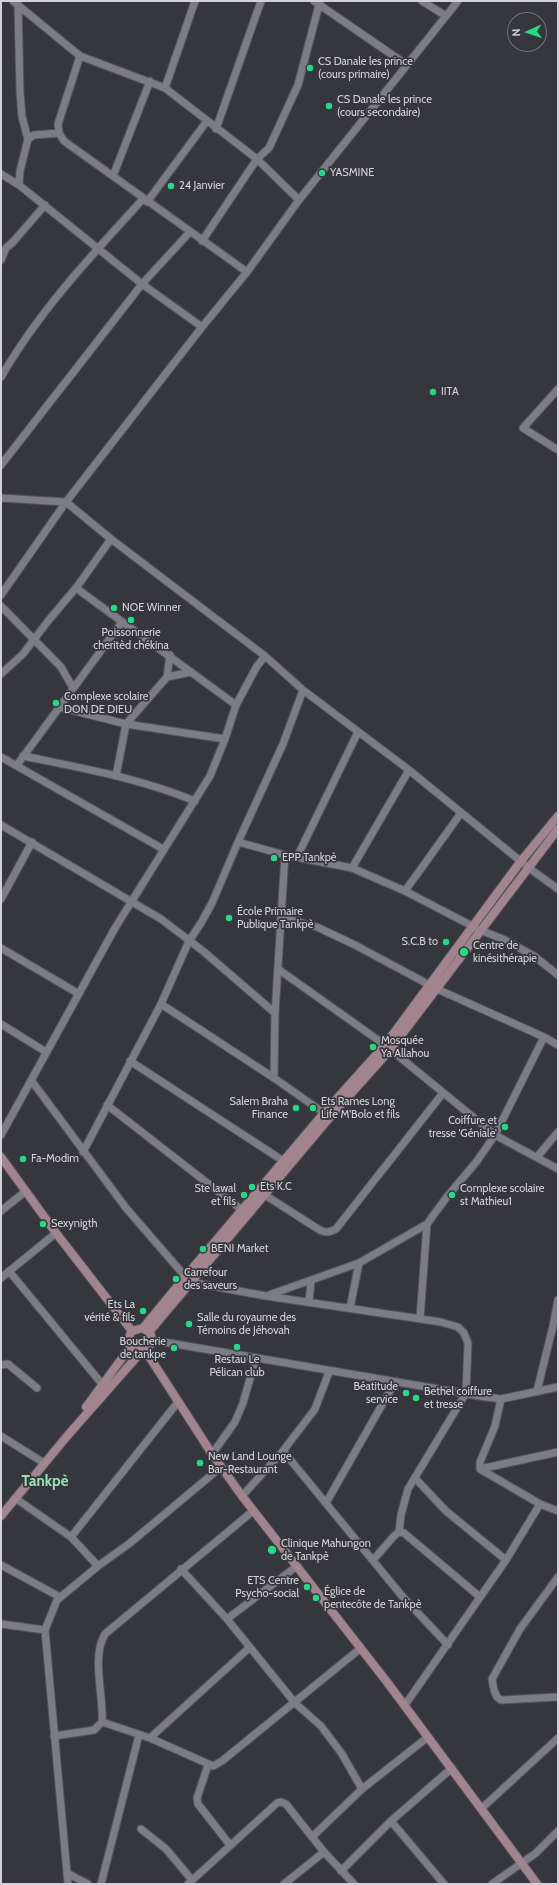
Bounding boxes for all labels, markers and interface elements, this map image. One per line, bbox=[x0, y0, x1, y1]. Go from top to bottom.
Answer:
north arrow bbox=[507, 12, 547, 52]
text: N bbox=[509, 28, 523, 37]
place label: CS Danale les prince (cours primaire) bbox=[318, 55, 413, 81]
marker: CS Danale les prince (cours primaire) bbox=[305, 63, 315, 73]
place label: CS Danale les prince (cours secondaire) bbox=[337, 93, 432, 119]
marker: CS Danale les prince (cours secondaire) bbox=[324, 101, 334, 111]
place label: YASMINE bbox=[330, 166, 374, 180]
marker: YASMINE bbox=[317, 168, 327, 178]
place label: 24 Janvier bbox=[179, 179, 224, 193]
marker: 24 Janvier bbox=[166, 181, 176, 191]
place label: IITA bbox=[441, 385, 459, 399]
marker: IITA bbox=[428, 387, 438, 397]
place label: NOE Winner bbox=[122, 601, 181, 615]
marker: NOE Winner bbox=[109, 603, 119, 613]
marker: Poissonnerie cheritèd chékina bbox=[126, 615, 136, 625]
place label: Poissonnerie cheritèd chékina bbox=[93, 626, 169, 652]
place label: Complexe scolaire DON DE DIEU bbox=[64, 690, 148, 716]
marker: Complexe scolaire DON DE DIEU bbox=[51, 698, 61, 708]
place label: EPP Tankpè bbox=[282, 851, 336, 865]
marker: EPP Tankpè bbox=[269, 853, 279, 863]
place label: École Primaire Publique Tankpè bbox=[237, 905, 313, 931]
marker: École Primaire Publique Tankpè bbox=[224, 913, 234, 923]
place label: S.C.B to bbox=[402, 935, 438, 949]
marker: S.C.B to bbox=[441, 937, 451, 947]
place label: Centre de kinésithérapie bbox=[473, 939, 537, 965]
marker: Centre de kinésithérapie bbox=[458, 946, 470, 958]
place label: Mosquée Ya Allahou bbox=[381, 1034, 429, 1060]
marker: Mosquée Ya Allahou bbox=[368, 1042, 378, 1052]
place label: Salem Braha Finance bbox=[230, 1095, 288, 1121]
place label: Ets Rames Long Life M'Bolo et fils bbox=[321, 1095, 400, 1121]
marker: Salem Braha Finance bbox=[291, 1103, 301, 1113]
marker: Ets Rames Long Life M'Bolo et fils bbox=[308, 1103, 318, 1113]
place label: Coiffure et tresse 'Géniale' bbox=[429, 1114, 497, 1140]
marker: Coiffure et tresse 'Géniale' bbox=[500, 1122, 510, 1132]
place label: Fa-Modim bbox=[31, 1152, 79, 1166]
marker: Fa-Modim bbox=[18, 1154, 28, 1164]
place label: Ets K.C bbox=[260, 1180, 292, 1194]
place label: Ste lawal et fils bbox=[194, 1182, 236, 1208]
marker: Ets K.C bbox=[247, 1182, 257, 1192]
place label: Complexe scolaire st Mathieu1 bbox=[460, 1182, 544, 1208]
marker: Ste lawal et fils bbox=[239, 1190, 249, 1200]
marker: Complexe scolaire st Mathieu1 bbox=[447, 1190, 457, 1200]
place label: Sexynigth bbox=[51, 1217, 97, 1231]
marker: Sexynigth bbox=[38, 1219, 48, 1229]
place label: BENI Market bbox=[211, 1242, 268, 1256]
marker: BENI Market bbox=[198, 1244, 208, 1254]
place label: Carrefour des saveurs bbox=[184, 1266, 237, 1292]
marker: Carrefour des saveurs bbox=[171, 1274, 181, 1284]
place label: Ets La vérité & fils bbox=[84, 1298, 135, 1324]
marker: Ets La vérité & fils bbox=[138, 1306, 148, 1316]
place label: Salle du royaume des Témoins de Jéhovah bbox=[197, 1311, 296, 1337]
marker: Salle du royaume des Témoins de Jéhovah bbox=[184, 1319, 194, 1329]
place label: Boucherie de tankpe bbox=[120, 1335, 166, 1361]
marker: Restau Le Pélican club bbox=[232, 1342, 242, 1352]
marker: Boucherie de tankpe bbox=[169, 1343, 179, 1353]
place label: Restau Le Pélican club bbox=[209, 1353, 265, 1379]
place label: Béatitude service bbox=[353, 1380, 398, 1406]
place label: Bethel coiffure et tresse bbox=[424, 1385, 492, 1411]
marker: Béatitude service bbox=[401, 1388, 411, 1398]
marker: Bethel coiffure et tresse bbox=[411, 1393, 421, 1403]
place label: New Land Lounge Bar-Restaurant bbox=[208, 1450, 292, 1476]
marker: New Land Lounge Bar-Restaurant bbox=[195, 1458, 205, 1468]
district label: Tankpè bbox=[22, 1473, 68, 1491]
place label: Clinique Mahungon de Tankpè bbox=[281, 1537, 371, 1563]
marker: Clinique Mahungon de Tankpè bbox=[266, 1544, 278, 1556]
place label: ETS Centre Psycho-social bbox=[235, 1574, 299, 1600]
marker: ETS Centre Psycho-social bbox=[302, 1582, 312, 1592]
place label: Églice de pentecôte de Tankpè bbox=[324, 1585, 421, 1611]
marker: Églice de pentecôte de Tankpè bbox=[311, 1593, 321, 1603]

